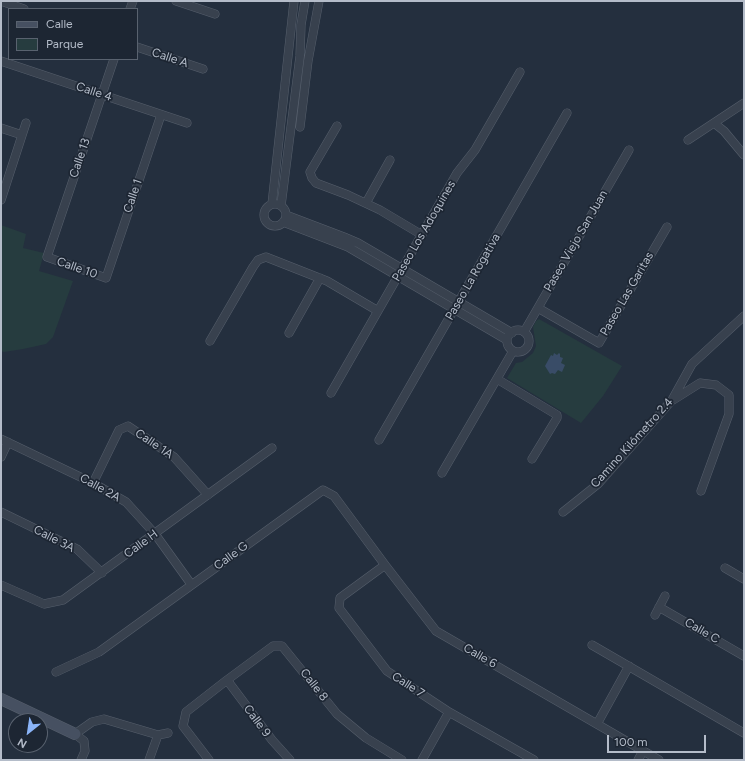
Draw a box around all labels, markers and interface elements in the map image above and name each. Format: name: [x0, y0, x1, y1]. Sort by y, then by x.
legend: [8, 8, 138, 60]
text: Calle: [46, 17, 73, 31]
text: Parque: [46, 37, 83, 51]
street label: Calle A: [150, 45, 190, 71]
street label: Calle 4: [74, 79, 114, 105]
street label: Calle 13: [67, 136, 93, 180]
street label: Calle 1: [121, 177, 145, 215]
street label: Paseo Los Adoquines: [389, 178, 459, 284]
street label: Paseo Viejo San Juan: [541, 188, 611, 294]
street label: Paseo La Rogativa: [442, 231, 504, 323]
street label: Paseo Las Garitas: [597, 250, 657, 338]
street label: Calle 10: [55, 254, 99, 282]
street label: Camino Kilómetro 2.4: [588, 395, 676, 491]
street label: Calle 1A: [132, 426, 176, 462]
street label: Calle 2A: [77, 471, 123, 505]
street label: Calle 3A: [31, 523, 77, 555]
street label: Calle H: [121, 527, 161, 561]
street label: Calle G: [211, 539, 251, 573]
street label: Calle C: [682, 615, 722, 647]
street label: Calle 6: [461, 641, 499, 671]
street label: Calle 8: [297, 666, 331, 704]
street label: Calle 7: [389, 669, 427, 701]
street label: Calle 9: [240, 702, 274, 740]
north arrow: [8, 713, 48, 753]
scale bar: [609, 727, 708, 753]
text: N: [15, 735, 29, 751]
text: 100 m: [614, 735, 648, 749]

